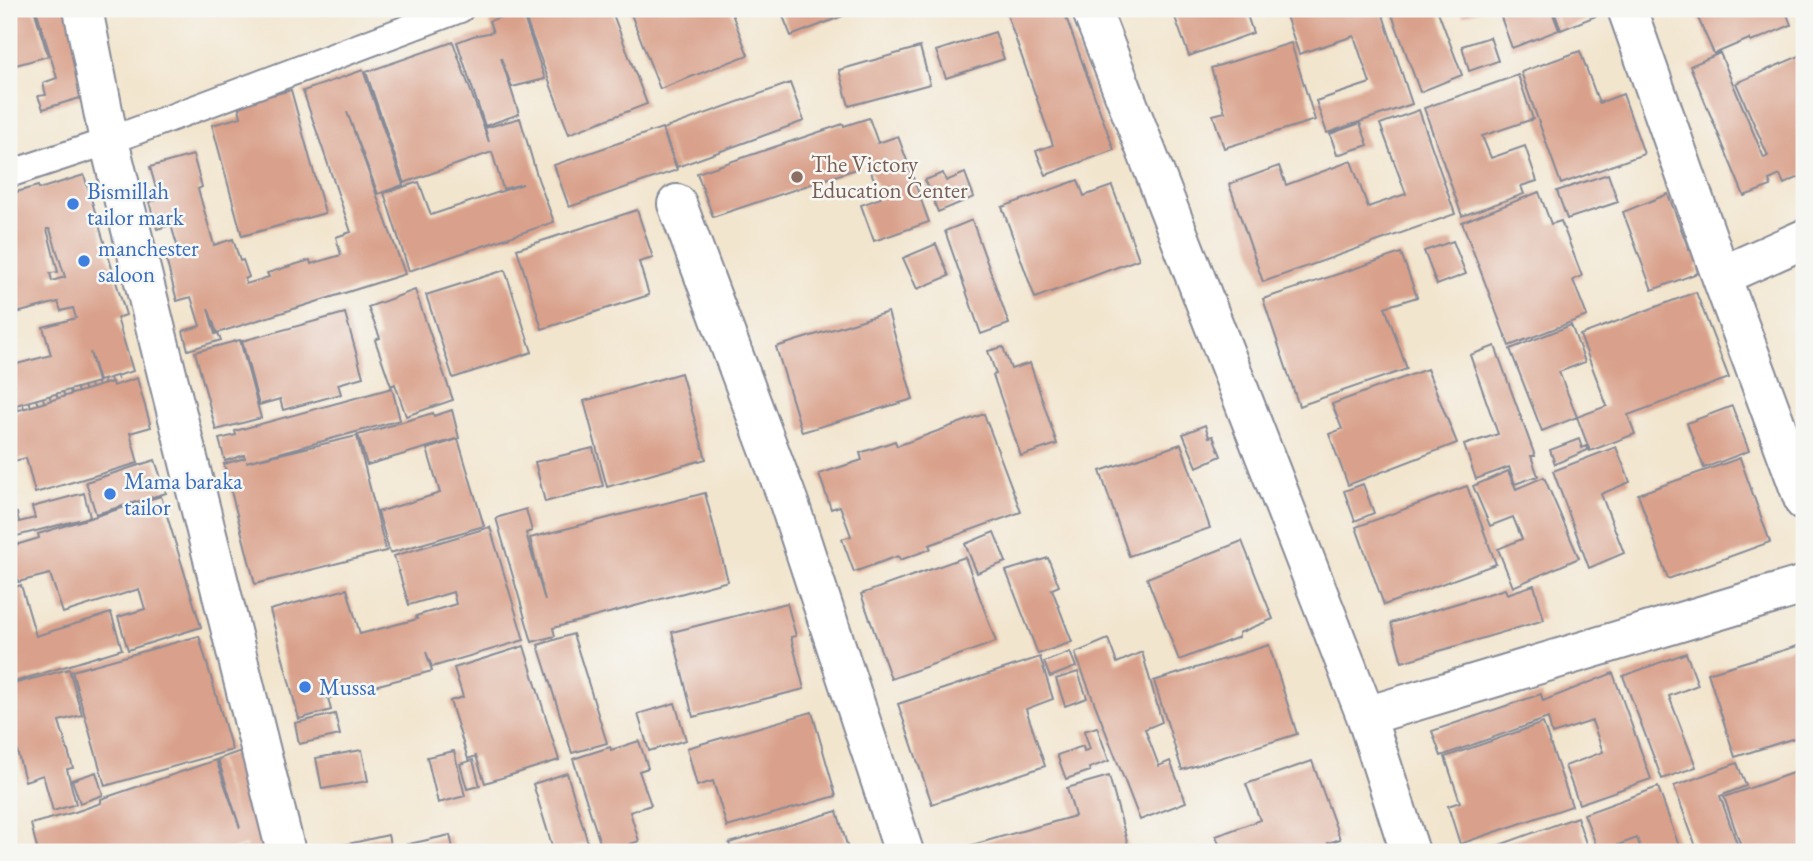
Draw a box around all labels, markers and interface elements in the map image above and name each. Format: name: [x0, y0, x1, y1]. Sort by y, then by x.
place label: The Victory Education Center: [811, 149, 968, 205]
marker: The Victory Education Center: [789, 169, 805, 185]
place label: Bismillah tailor mark: [87, 176, 185, 232]
marker: Bismillah tailor mark: [65, 196, 81, 212]
place label: manchester saloon: [98, 233, 199, 289]
marker: manchester saloon: [76, 253, 92, 269]
place label: Mama baraka tailor: [124, 466, 243, 522]
marker: Mama baraka tailor: [102, 486, 118, 502]
place label: Mussa: [319, 672, 377, 702]
marker: Mussa: [297, 679, 313, 695]

